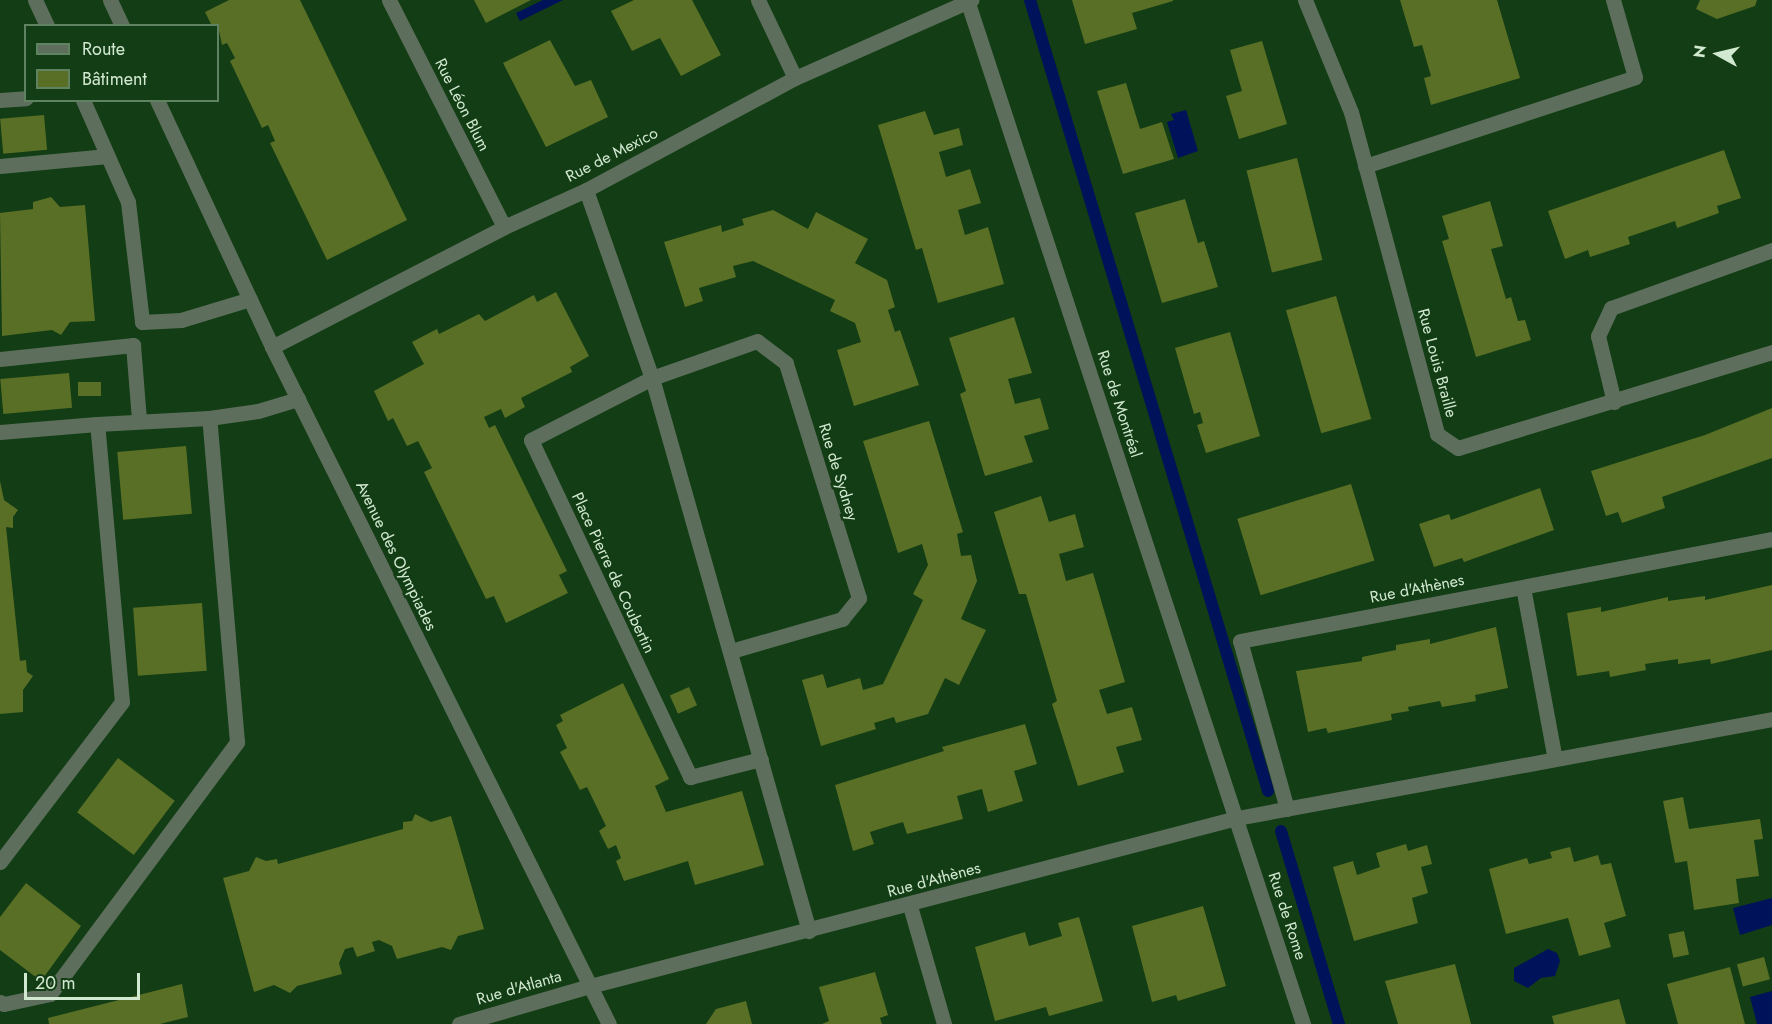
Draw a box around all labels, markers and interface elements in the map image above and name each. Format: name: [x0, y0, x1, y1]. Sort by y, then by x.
legend: [24, 24, 219, 102]
north arrow: [1688, 24, 1748, 84]
text: Route: [82, 36, 125, 62]
text: N: [1687, 44, 1712, 59]
street label: Rue Léon Blum: [430, 56, 494, 154]
text: Bâtiment: [82, 66, 147, 92]
street label: Rue de Mexico: [563, 124, 661, 186]
street label: Rue Louis Braille: [1413, 306, 1461, 420]
street label: Rue de Montréal: [1093, 348, 1145, 460]
street label: Rue de Sydney: [814, 421, 862, 523]
street label: Avenue des Olympiades: [351, 478, 441, 634]
street label: Place Pierre de Coubertin: [567, 490, 659, 656]
street label: Rue d'Athènes: [1368, 570, 1466, 608]
street label: Rue d'Athènes: [885, 858, 983, 902]
street label: Rue de Rome: [1264, 870, 1310, 962]
scale bar: [27, 961, 142, 999]
street label: Rue d'Atlanta: [474, 967, 564, 1009]
text: 20 m: [35, 970, 75, 996]

